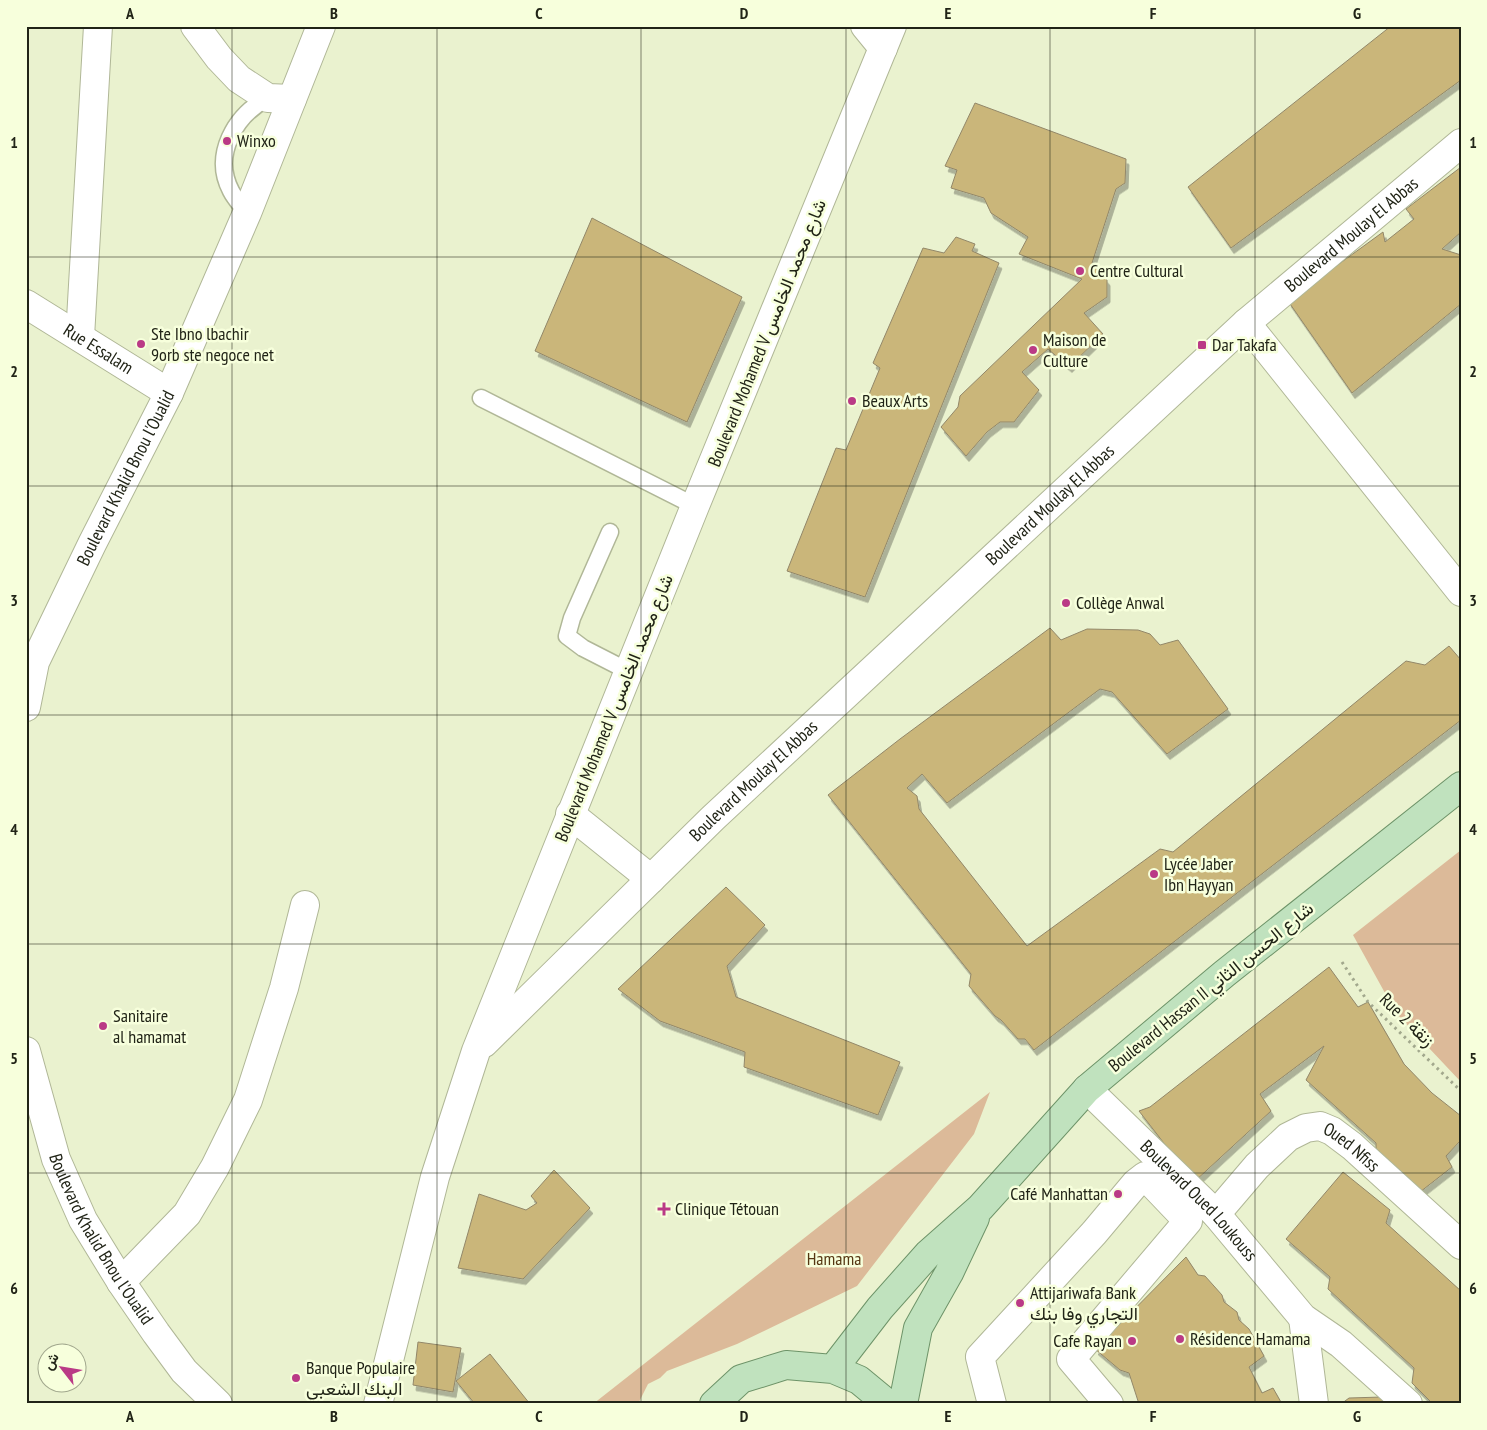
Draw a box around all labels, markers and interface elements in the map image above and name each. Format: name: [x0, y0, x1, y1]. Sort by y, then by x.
text: A: [125, 3, 135, 23]
text: B: [330, 3, 338, 23]
text: C: [535, 3, 543, 23]
text: D: [740, 3, 749, 23]
text: E: [945, 3, 952, 23]
text: F: [1150, 3, 1157, 23]
text: G: [1353, 3, 1361, 23]
place label: Winxo: [237, 129, 276, 152]
text: 1: [10, 132, 18, 152]
text: 1: [1469, 132, 1477, 152]
marker: Winxo: [221, 135, 233, 147]
street label: Boulevard Moulay El Abbas: [1280, 172, 1423, 297]
street label: Boulevard Mohamed V شارع محمد الخامس: [702, 196, 832, 470]
place label: Centre Cultural: [1090, 259, 1184, 282]
marker: Centre Cultural: [1074, 265, 1086, 277]
street label: Rue Essalam: [59, 318, 138, 379]
place label: Ste Ibno lbachir 9orb ste negoce net: [151, 322, 274, 366]
place label: Maison de Culture: [1043, 328, 1106, 372]
place label: Dar Takafa: [1212, 333, 1277, 356]
marker: Ste Ibno lbachir 9orb ste negoce net: [135, 338, 147, 350]
marker: Dar Takafa: [1196, 339, 1208, 351]
marker: Maison de Culture: [1027, 344, 1039, 356]
text: 2: [10, 361, 18, 381]
text: 2: [1469, 361, 1477, 381]
street label: Boulevard Khalid Bnou l'Oualid: [71, 386, 179, 569]
place label: Beaux Arts: [862, 389, 928, 412]
marker: Beaux Arts: [846, 395, 858, 407]
street label: Boulevard Moulay El Abbas: [981, 439, 1119, 570]
street label: Boulevard Mohamed V شارع محمد الخامس: [549, 571, 679, 845]
text: 3: [10, 590, 18, 610]
text: 3: [1469, 590, 1477, 610]
place label: Collège Anwal: [1076, 591, 1165, 614]
marker: Collège Anwal: [1060, 597, 1072, 609]
street label: Boulevard Moulay El Abbas: [684, 715, 822, 846]
text: 4: [10, 819, 18, 839]
text: 4: [1469, 819, 1477, 839]
place label: Lycée Jaber Ibn Hayyan: [1164, 852, 1233, 896]
marker: Lycée Jaber Ibn Hayyan: [1148, 868, 1160, 880]
street label: Boulevard Hassan II شارع الحسن الثاني: [1103, 897, 1321, 1080]
street label: Rue 2 زنقة: [1375, 988, 1440, 1052]
place label: Sanitaire al hamamat: [113, 1004, 186, 1048]
marker: Sanitaire al hamamat: [97, 1020, 109, 1032]
text: 5: [10, 1048, 18, 1068]
text: 5: [1469, 1048, 1477, 1068]
street label: Oued Nfiss: [1320, 1117, 1385, 1177]
street label: Boulevard Oued Loukouss: [1135, 1135, 1263, 1266]
street label: Boulevard Khalid Bnou l'Oualid: [44, 1151, 159, 1329]
place label: Café Manhattan: [1010, 1182, 1108, 1205]
marker: Café Manhattan: [1112, 1188, 1124, 1200]
place label: Clinique Tétouan: [675, 1197, 779, 1220]
marker: Clinique Tétouan: [657, 1202, 671, 1216]
park label: Hamama: [807, 1247, 861, 1270]
text: 6: [10, 1278, 18, 1298]
text: 6: [1469, 1278, 1477, 1298]
place label: Attijariwafa Bank التجاري وفا بنك: [1030, 1281, 1138, 1329]
marker: Attijariwafa Bank التجاري وفا بنك: [1014, 1297, 1026, 1309]
place label: Résidence Hamama: [1190, 1327, 1311, 1350]
place label: Cafe Rayan: [1053, 1329, 1122, 1352]
marker: Résidence Hamama: [1174, 1333, 1186, 1345]
marker: Cafe Rayan: [1126, 1335, 1138, 1347]
north arrow: [38, 1342, 88, 1392]
text: ش: [39, 1349, 63, 1373]
place label: Banque Populaire البنك الشعبي: [306, 1356, 415, 1404]
marker: Banque Populaire البنك الشعبي: [290, 1372, 302, 1384]
text: A: [125, 1406, 135, 1426]
text: B: [330, 1406, 338, 1426]
text: C: [535, 1406, 543, 1426]
text: D: [740, 1406, 749, 1426]
text: E: [945, 1406, 952, 1426]
text: F: [1150, 1406, 1157, 1426]
text: G: [1353, 1406, 1361, 1426]

